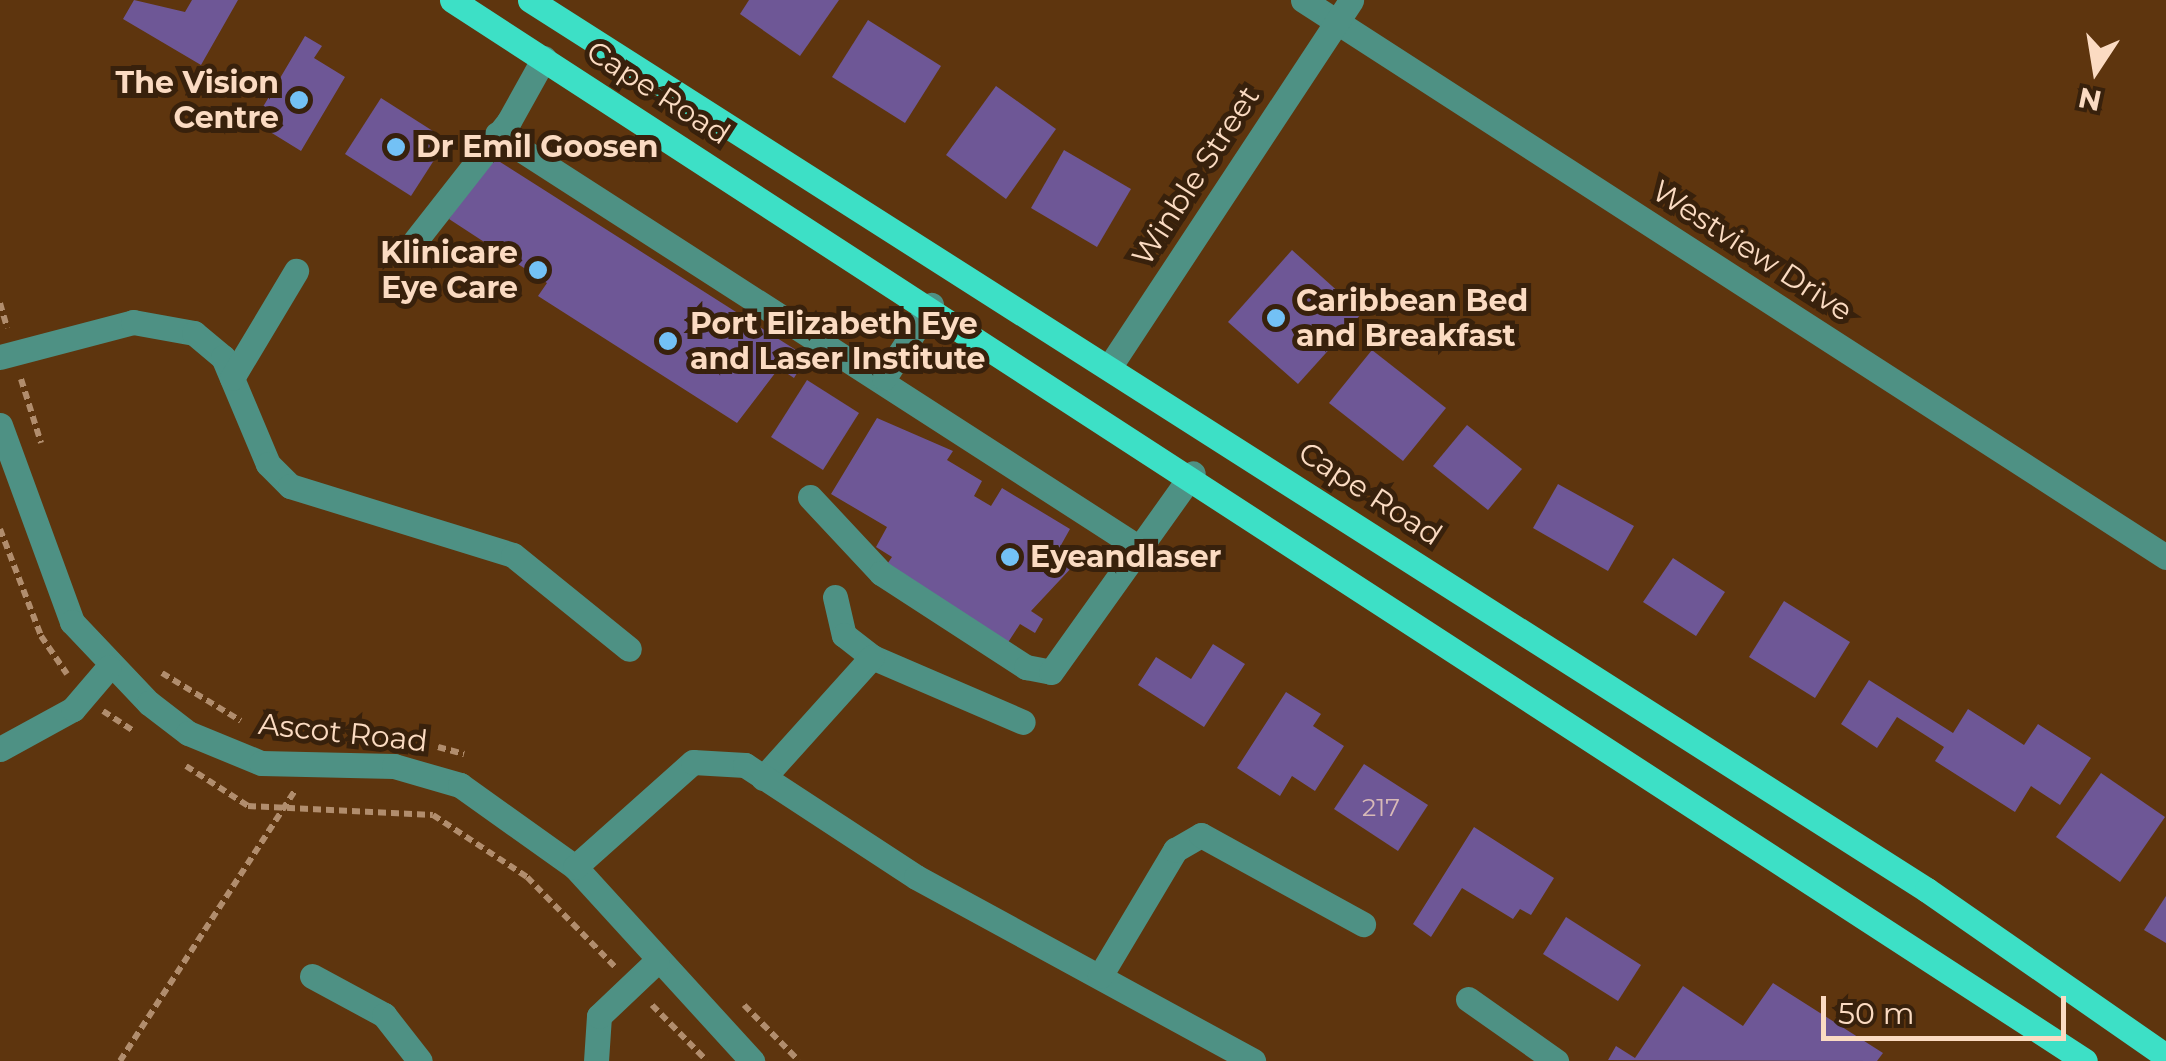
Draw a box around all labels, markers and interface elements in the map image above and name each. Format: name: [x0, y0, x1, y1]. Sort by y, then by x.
north arrow: [2046, 20, 2146, 120]
street label: Cape Road: [580, 33, 736, 153]
place label: The Vision Centre: [116, 65, 279, 136]
street label: Winble Street: [1125, 80, 1267, 272]
text: N: [2075, 80, 2104, 118]
marker: The Vision Centre: [288, 89, 310, 111]
place label: Dr Emil Goosen: [416, 129, 658, 165]
marker: Dr Emil Goosen: [385, 136, 407, 158]
street label: Westview Drive: [1645, 173, 1859, 329]
place label: Klinicare Eye Care: [380, 235, 518, 306]
marker: Klinicare Eye Care: [527, 259, 549, 281]
place label: Caribbean Bed and Breakfast: [1296, 283, 1528, 354]
place label: Port Elizabeth Eye and Laser Institute: [690, 306, 985, 376]
marker: Caribbean Bed and Breakfast: [1265, 307, 1287, 329]
marker: Port Elizabeth Eye and Laser Institute: [655, 328, 681, 354]
street label: Cape Road: [1292, 434, 1448, 554]
place label: Eyeandlaser: [1030, 539, 1222, 575]
marker: Eyeandlaser: [999, 546, 1021, 568]
street label: Ascot Road: [257, 706, 429, 760]
house number: 217: [1362, 792, 1400, 822]
scale bar: [1826, 976, 2071, 1038]
text: 50 m: [1838, 995, 1915, 1032]

